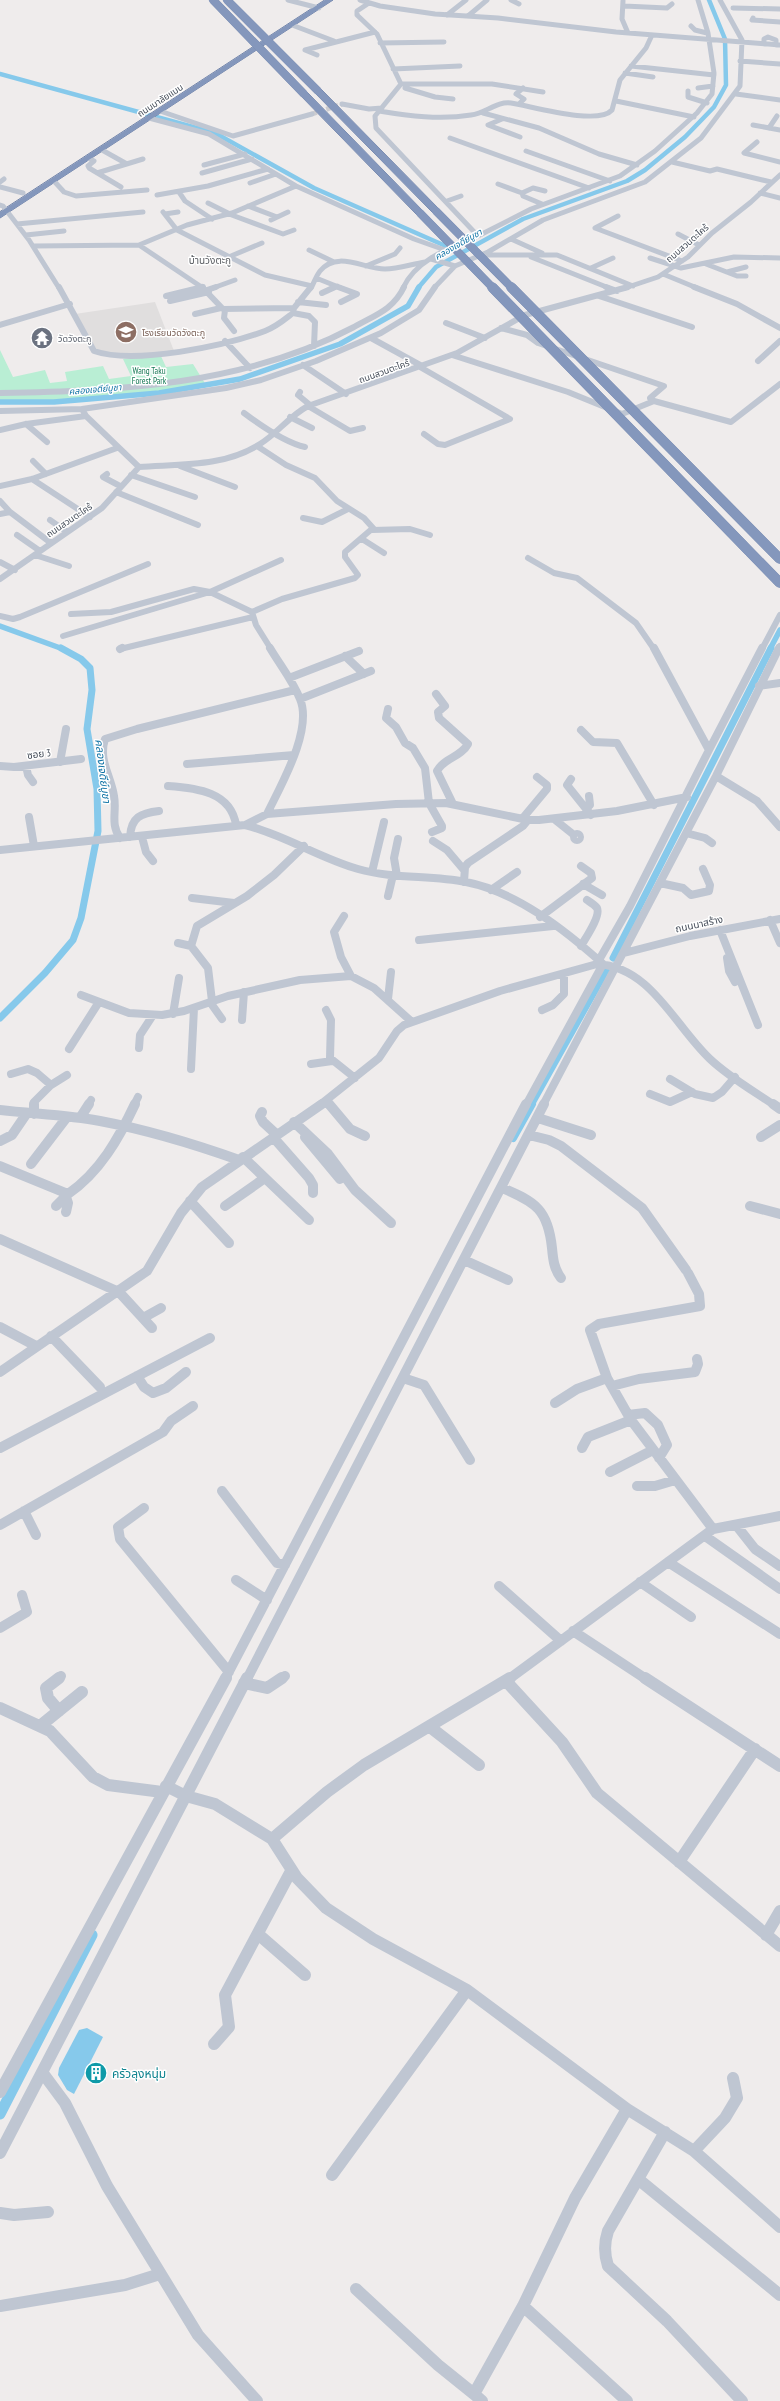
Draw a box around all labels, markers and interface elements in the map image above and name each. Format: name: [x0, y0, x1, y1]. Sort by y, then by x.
street label: ถนนมาลัยแมน: [135, 81, 185, 119]
street label: ถนนสวนตะไคร้: [663, 221, 711, 265]
water label: คลองเจดีย์บูชา: [432, 226, 484, 263]
district label: บ้านวังตะกู: [189, 254, 231, 267]
school or university icon: โรงเรียนวัดวังตะกู: [113, 319, 139, 345]
temple icon: วัดวังตะกู: [29, 325, 55, 351]
place label: โรงเรียนวัดวังตะกู: [142, 327, 205, 339]
place label: วัดวังตะกู: [58, 333, 91, 345]
street label: ถนนสวนตะไคร้: [357, 357, 411, 385]
park label: Wang Taku Forest Park: [132, 365, 167, 386]
water label: คลองเจดีย์บูชา: [68, 381, 122, 398]
street label: ถนนสวนตะไคร้: [44, 500, 94, 539]
water label: คลองเจดีย์บูชา: [92, 738, 114, 804]
street label: ซอย 3: [26, 746, 52, 762]
street label: ถนนนาสร้าง: [674, 913, 724, 935]
building icon: ครัวลุงหนุ่ม: [83, 2060, 109, 2086]
place label: ครัวลุงหนุ่ม: [112, 2066, 166, 2081]

